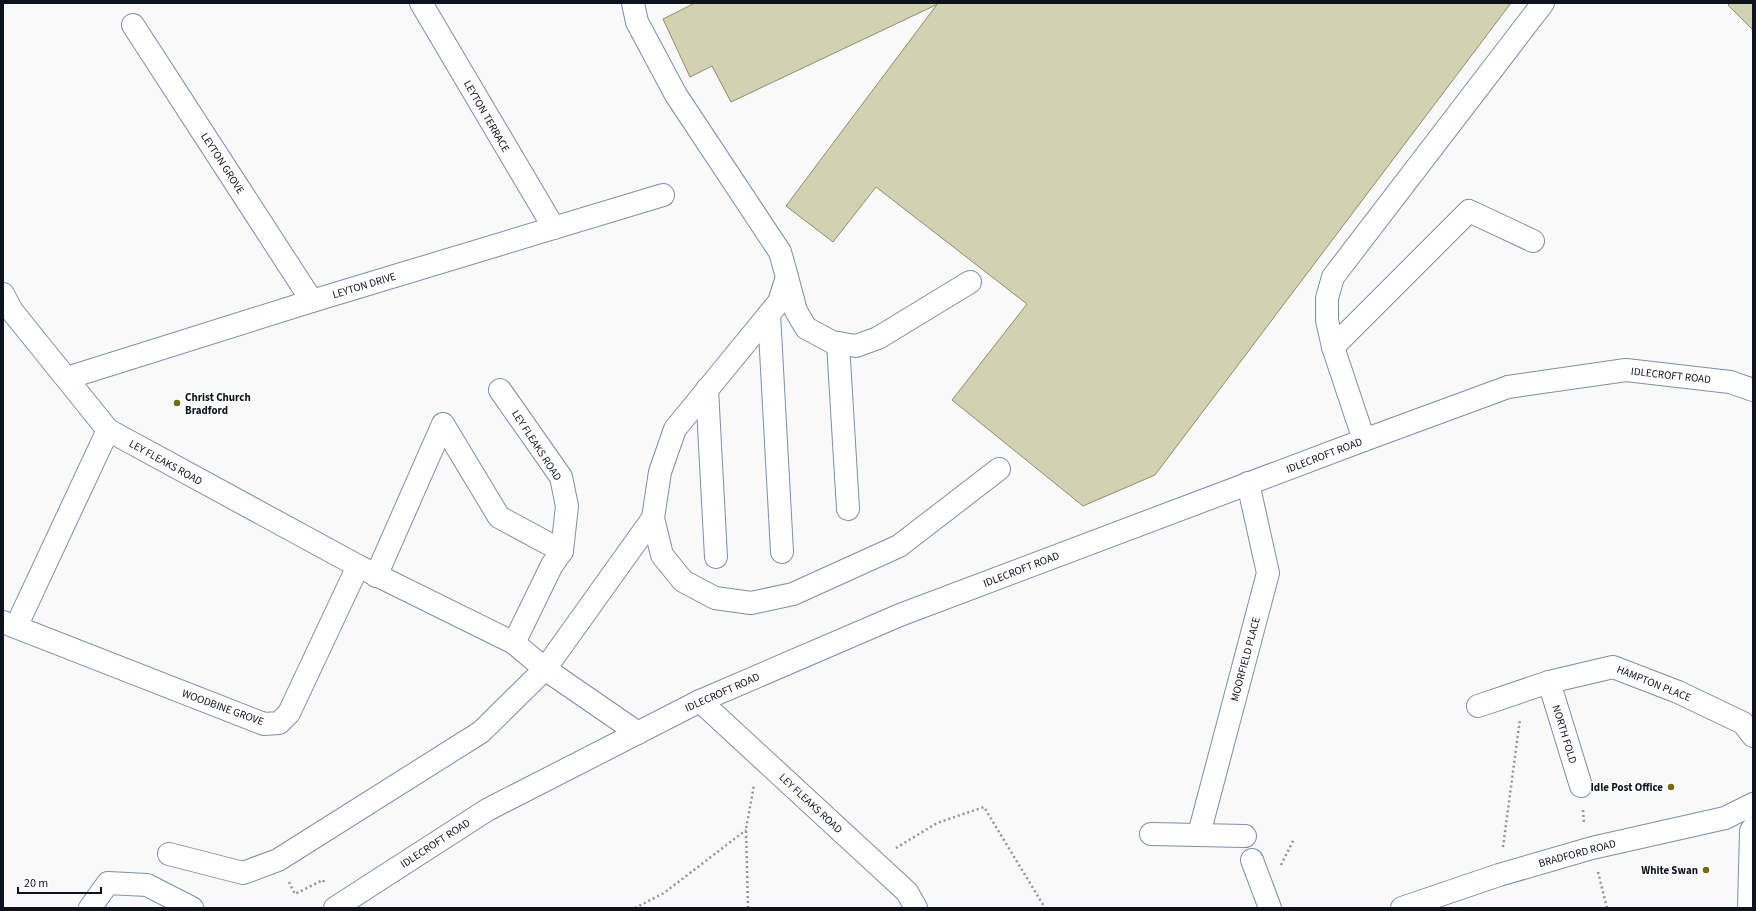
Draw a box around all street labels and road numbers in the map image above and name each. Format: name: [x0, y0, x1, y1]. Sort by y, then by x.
street label: LEYTON TERRACE: [460, 78, 513, 155]
street label: LEYTON GROVE: [197, 130, 248, 197]
street label: LEYTON DRIVE: [330, 269, 398, 302]
street label: IDLECROFT ROAD: [1630, 364, 1712, 387]
street label: LEY FLEAKS ROAD: [508, 407, 565, 484]
street label: IDLECROFT ROAD: [1284, 434, 1365, 477]
street label: LEY FLEAKS ROAD: [126, 436, 205, 489]
street label: IDLECROFT ROAD: [981, 548, 1062, 591]
street label: MOORFIELD PLACE: [1227, 615, 1264, 703]
street label: HAMPTON PLACE: [1614, 662, 1693, 705]
street label: IDLECROFT ROAD: [682, 669, 762, 716]
street label: WOODBINE GROVE: [180, 686, 266, 729]
street label: NORTH FOLD: [1548, 703, 1581, 766]
street label: LEY FLEAKS ROAD: [776, 770, 846, 837]
street label: IDLECROFT ROAD: [397, 815, 473, 872]
street label: BRADFORD ROAD: [1537, 836, 1618, 871]

